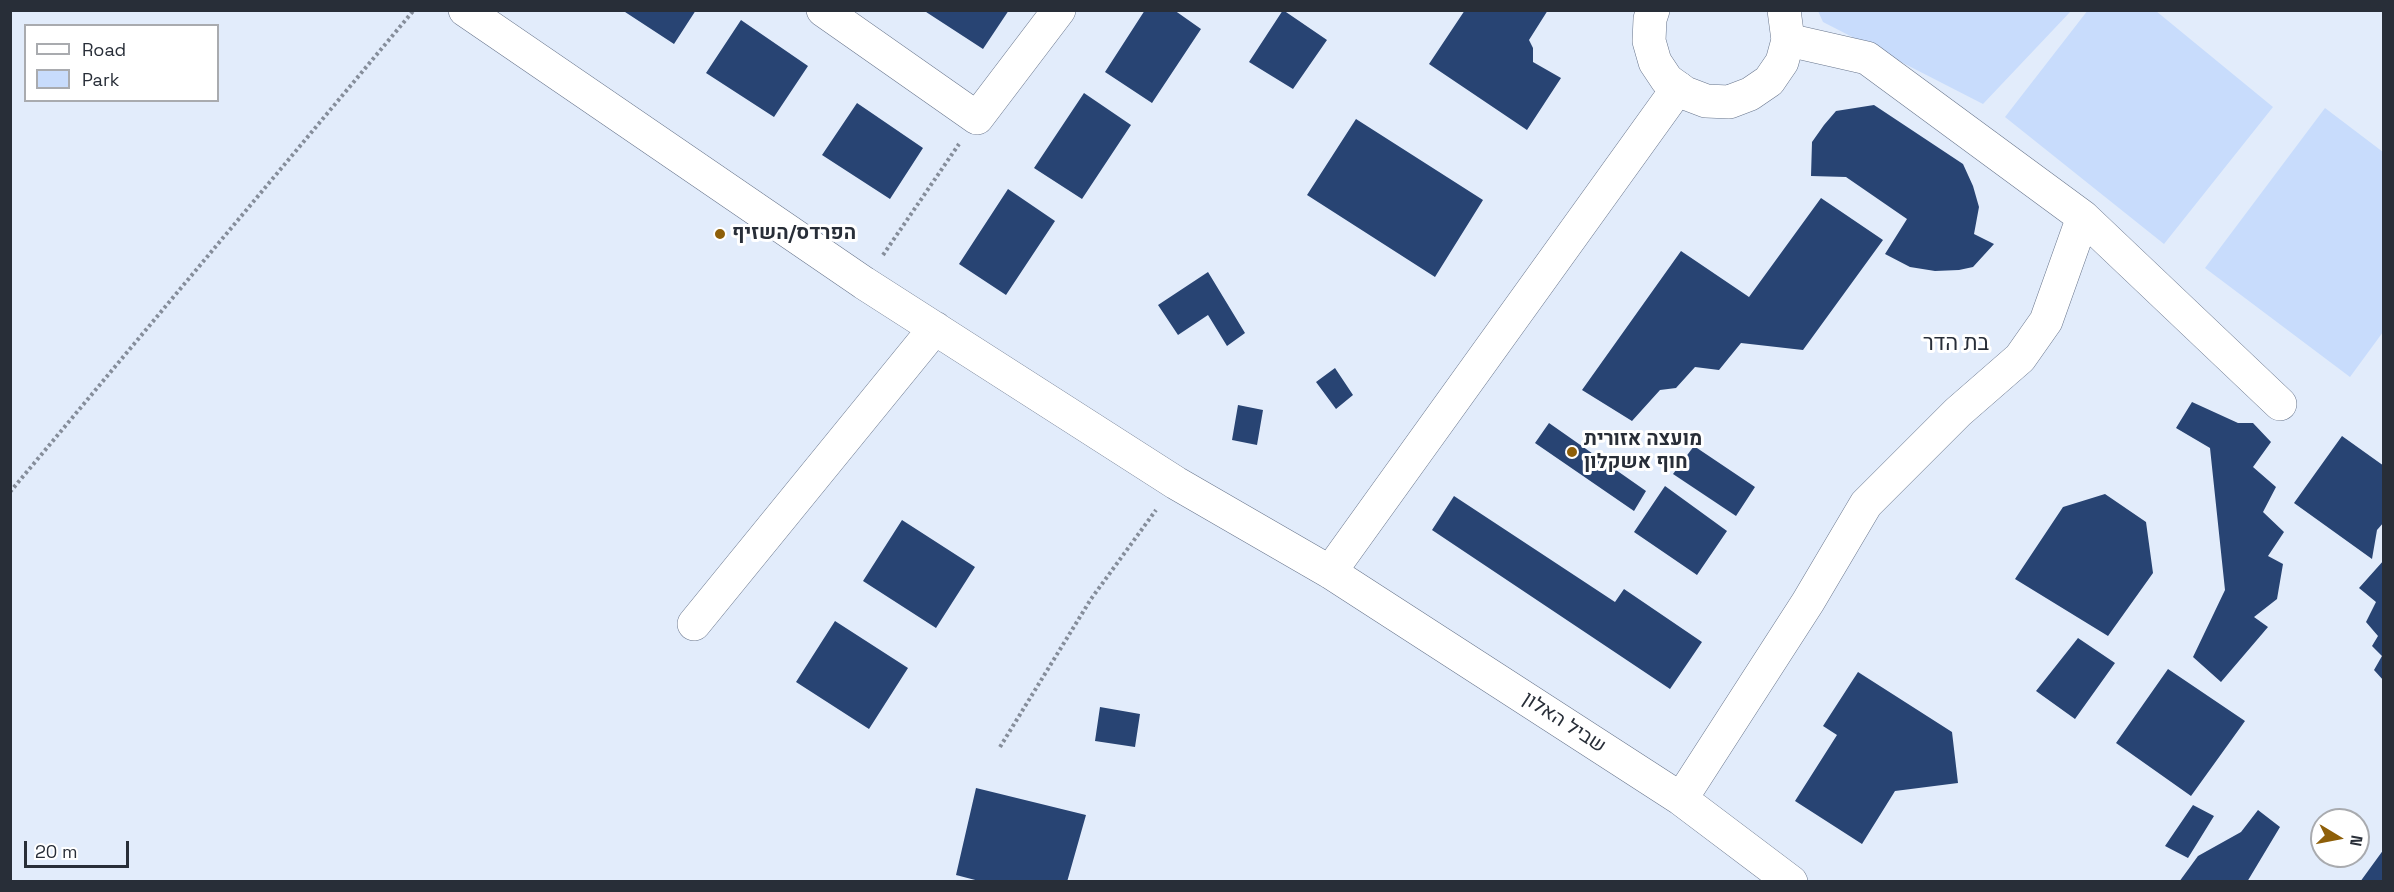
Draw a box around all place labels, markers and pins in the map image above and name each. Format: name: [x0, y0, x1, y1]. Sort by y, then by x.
place label: הפרדס/השזיף: [732, 222, 856, 246]
marker: הפרדס/השזיף: [713, 227, 727, 241]
place label: מועצה אזורית חוף אשקלון: [1584, 428, 1702, 475]
marker: מועצה אזורית חוף אשקלון: [1565, 445, 1579, 459]

